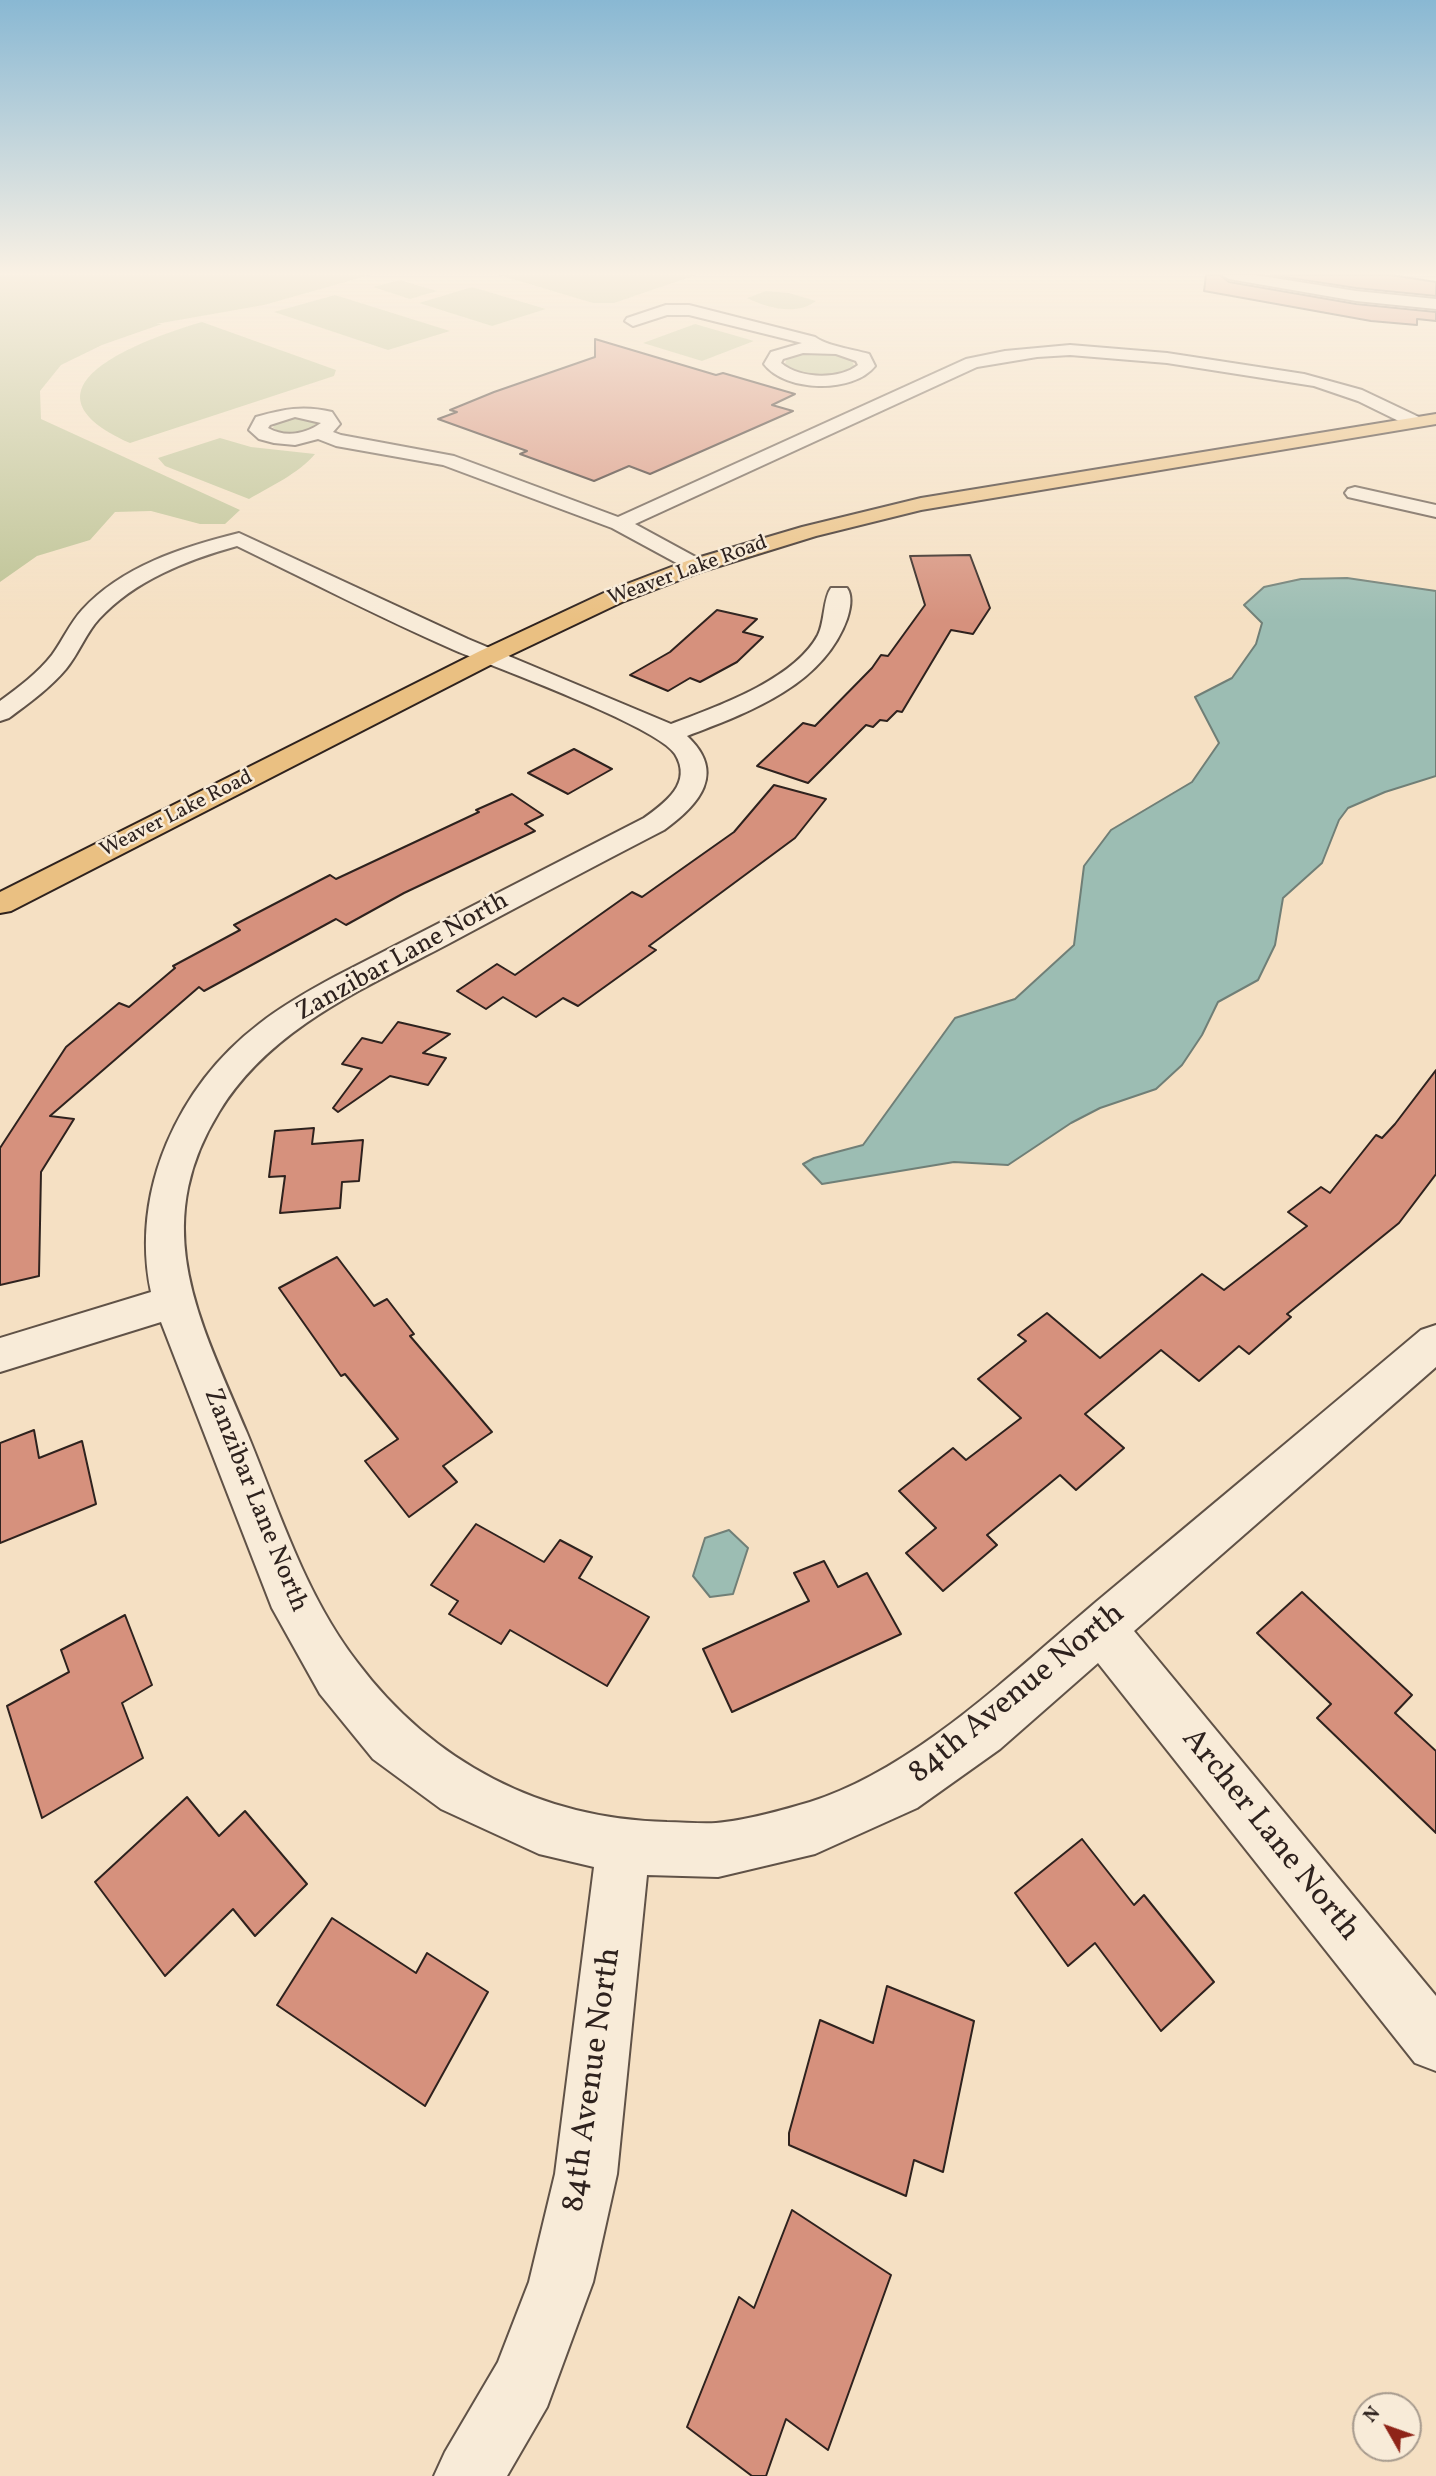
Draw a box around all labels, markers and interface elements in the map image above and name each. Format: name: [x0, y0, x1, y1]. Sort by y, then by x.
street label: Weaver Lake Road: [605, 531, 771, 613]
street label: Weaver Lake Road: [96, 766, 258, 864]
street label: Zanzibar Lane North: [291, 887, 515, 1029]
street label: Zanzibar Lane North: [195, 1385, 313, 1617]
street label: 84th Avenue North: [902, 1596, 1134, 1794]
street label: Archer Lane North: [1171, 1722, 1367, 1950]
street label: 84th Avenue North: [556, 1945, 632, 2215]
north arrow: [1352, 2392, 1422, 2462]
text: N: [1358, 2401, 1387, 2428]

